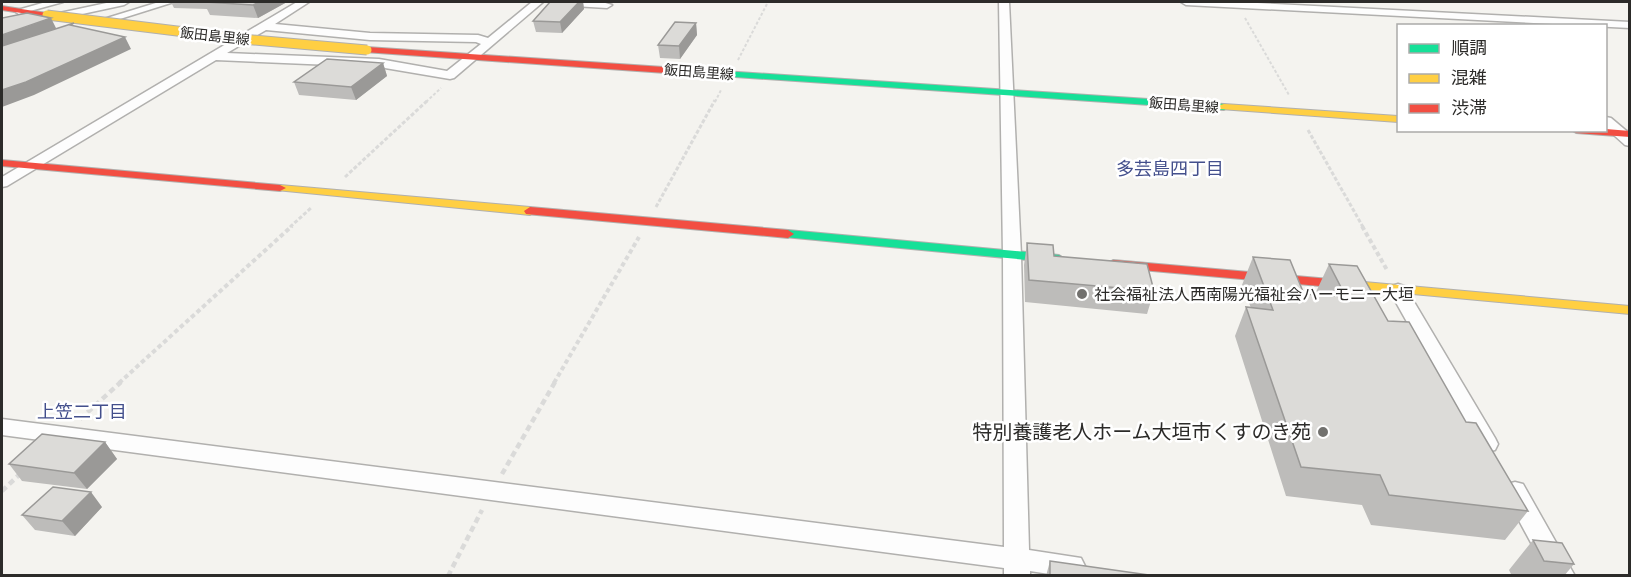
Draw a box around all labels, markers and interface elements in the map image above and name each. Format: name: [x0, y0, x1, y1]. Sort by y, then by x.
street label: 飯田島里線: [179, 24, 251, 49]
legend: [1397, 24, 1607, 132]
text: 順調: [1451, 37, 1487, 59]
street label: 飯田島里線: [663, 62, 734, 83]
text: 混雑: [1451, 67, 1487, 89]
street label: 飯田島里線: [1148, 95, 1219, 116]
text: 渋滞: [1451, 97, 1487, 119]
district label: 多芸島四丁目: [1116, 158, 1224, 180]
place label: 社会福祉法人西南陽光福祉会ハーモニー大垣: [1094, 285, 1414, 304]
marker: 社会福祉法人西南陽光福祉会ハーモニー大垣: [1075, 287, 1089, 301]
district label: 上笠二丁目: [37, 401, 127, 423]
place label: 特別養護老人ホーム大垣市くすのき苑: [972, 420, 1311, 444]
marker: 特別養護老人ホーム大垣市くすのき苑: [1316, 425, 1330, 439]

